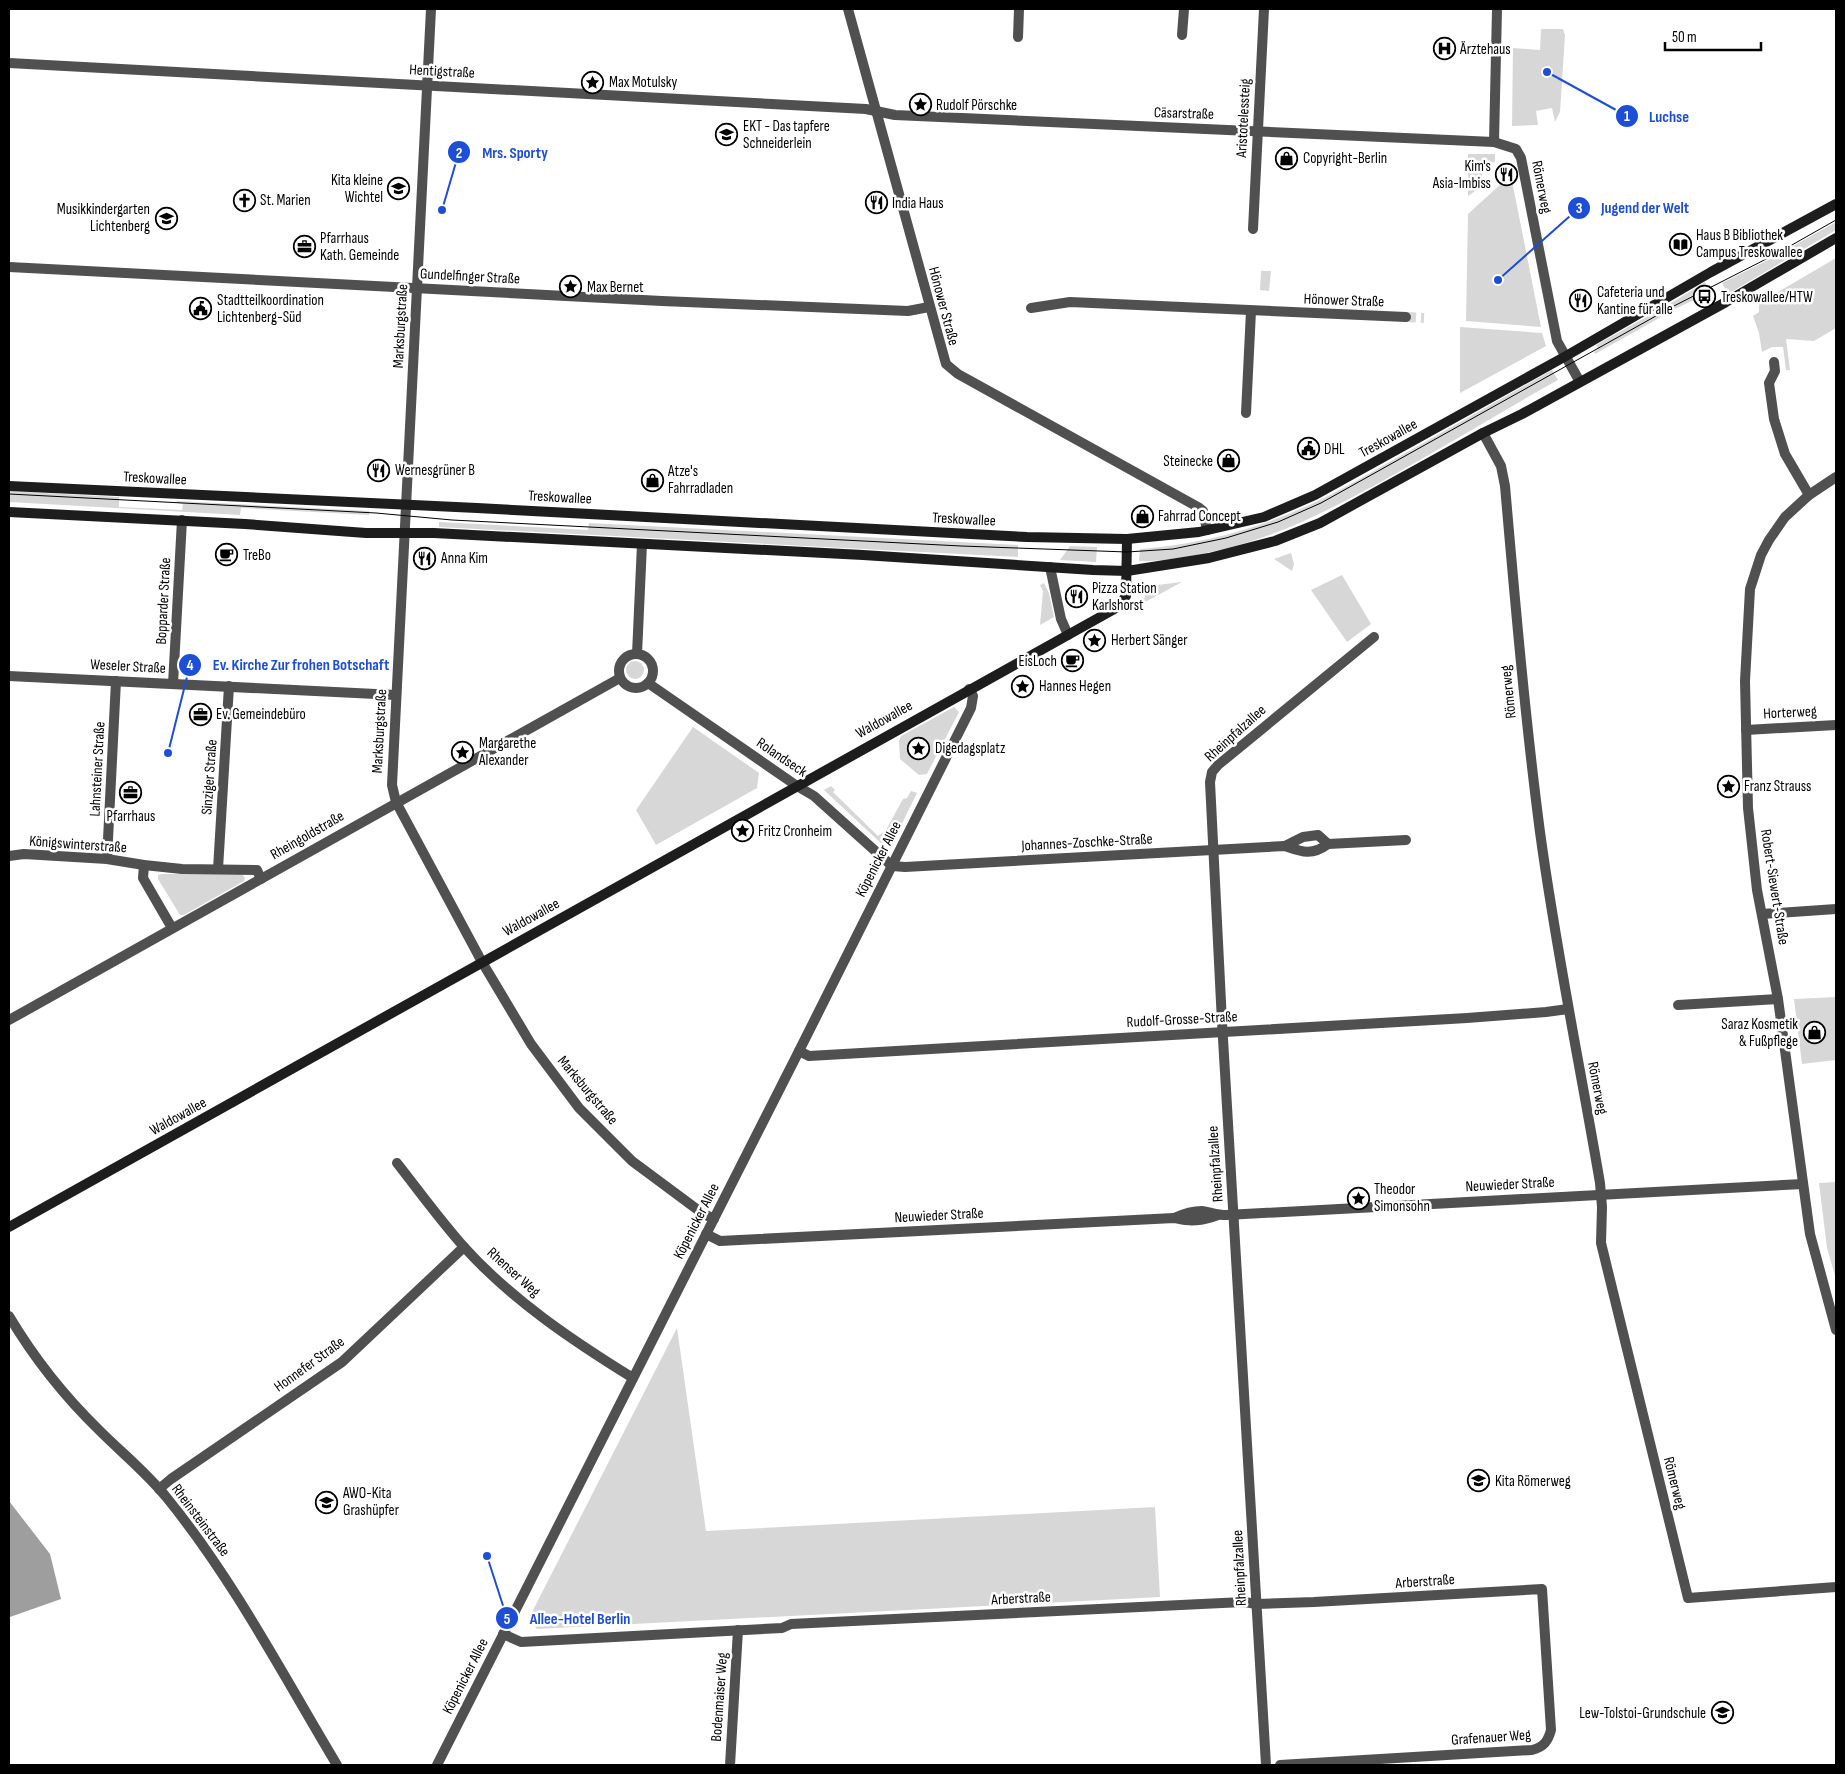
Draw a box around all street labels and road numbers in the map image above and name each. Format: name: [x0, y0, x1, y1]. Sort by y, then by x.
street label: Hentigstraße: [409, 60, 475, 83]
street label: Aristotelessteig: [1232, 78, 1255, 159]
street label: Cäsarstraße: [1154, 103, 1214, 124]
street label: Römerweg: [1527, 159, 1556, 215]
street label: Gundelfinger Straße: [420, 264, 520, 289]
street label: Hönower Straße: [924, 265, 963, 348]
street label: Marksburgstraße: [389, 283, 412, 369]
street label: Hönower Straße: [1303, 290, 1385, 311]
street label: Treskowallee: [1356, 415, 1421, 462]
street label: Treskowallee: [123, 467, 187, 490]
street label: Treskowallee: [528, 486, 592, 509]
street label: Treskowallee: [932, 508, 996, 531]
street label: Bopparder Straße: [152, 557, 175, 645]
street label: Weseler Straße: [90, 655, 166, 678]
street label: Römerweg: [1496, 664, 1521, 720]
street label: Marksburgstraße: [368, 688, 391, 774]
street label: Waldowallee: [853, 696, 916, 743]
street label: Rheinpfalzallee: [1201, 701, 1270, 766]
street label: Horterweg: [1763, 702, 1817, 723]
street label: Lahnsteiner Straße: [86, 721, 109, 817]
street label: Rolandseck: [753, 733, 811, 781]
street label: Sinziger Straße: [197, 739, 222, 815]
street label: Rheingoldstraße: [267, 807, 347, 864]
street label: Köpenicker Allee: [851, 818, 906, 900]
street label: Robert-Siewert-Straße: [1756, 828, 1793, 946]
street label: Johannes-Zoschke-Straße: [1020, 830, 1153, 855]
street label: Königswinterstraße: [29, 832, 127, 857]
street label: Waldowallee: [500, 894, 563, 941]
street label: Rudolf-Grosse-Straße: [1126, 1007, 1238, 1032]
street label: Marksburgstraße: [553, 1052, 622, 1129]
street label: Römerweg: [1583, 1060, 1612, 1116]
street label: Waldowallee: [147, 1093, 210, 1140]
street label: Rheinpfalzallee: [1203, 1125, 1228, 1203]
street label: Neuwieder Straße: [1465, 1173, 1555, 1196]
street label: Köpenicker Allee: [669, 1180, 724, 1262]
street label: Neuwieder Straße: [894, 1204, 984, 1227]
street label: Rhenser Weg: [483, 1243, 544, 1301]
street label: Honnefer Straße: [270, 1332, 348, 1396]
street label: Römerweg: [1659, 1455, 1690, 1511]
street label: Rheinsteinstraße: [167, 1480, 234, 1560]
street label: Rheinpfalzallee: [1228, 1529, 1251, 1607]
street label: Arberstraße: [1394, 1570, 1455, 1593]
street label: Arberstraße: [990, 1587, 1051, 1610]
street label: Köpenicker Allee: [438, 1635, 493, 1717]
street label: Bodenmaiser Weg: [707, 1652, 732, 1742]
street label: Grafenauer Weg: [1450, 1725, 1532, 1750]

